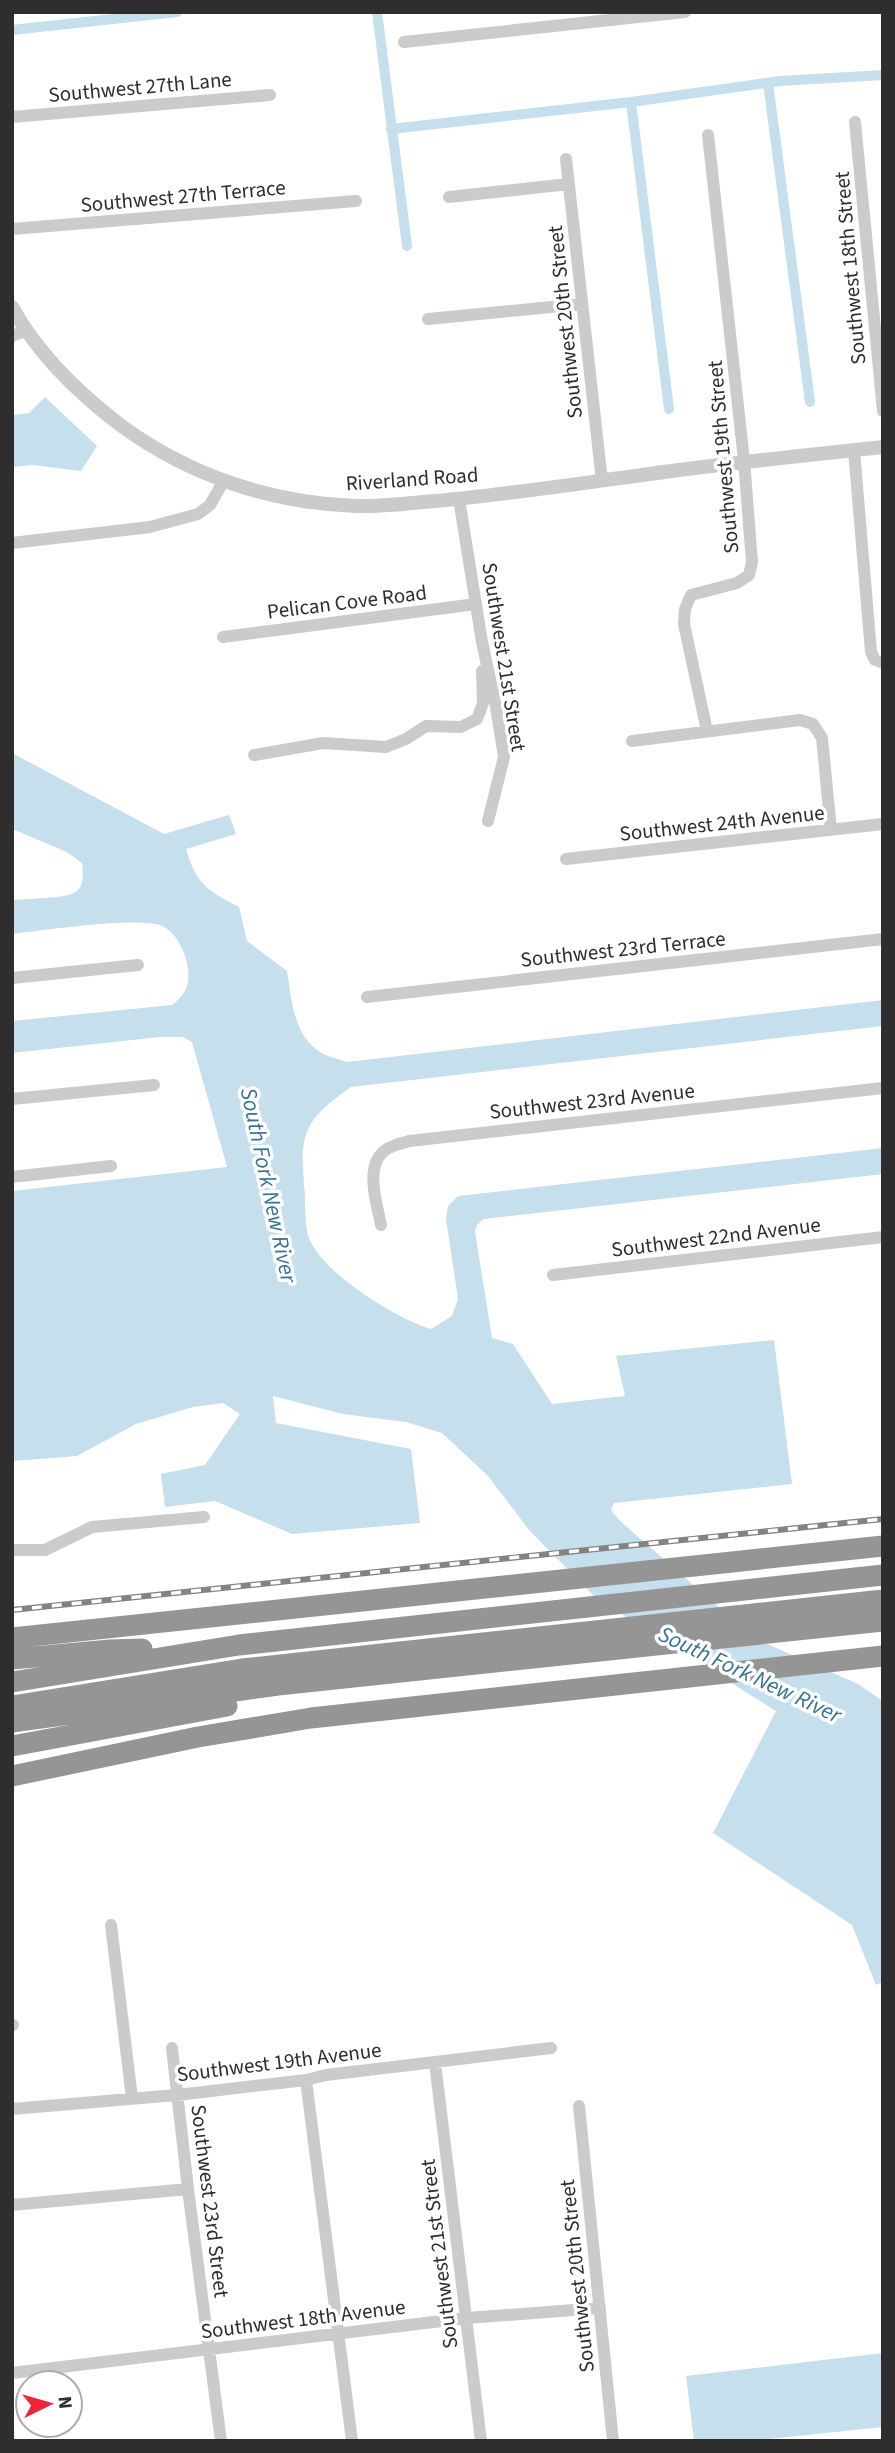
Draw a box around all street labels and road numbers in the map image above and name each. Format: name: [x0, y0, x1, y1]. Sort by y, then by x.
street label: Southwest 27th Lane: [47, 64, 233, 110]
street label: Southwest 18th Street: [827, 170, 873, 366]
street label: Southwest 27th Terrace: [79, 172, 287, 220]
street label: Southwest 20th Street: [540, 224, 590, 420]
street label: Southwest 19th Street: [700, 359, 746, 555]
street label: Riverland Road: [345, 459, 479, 499]
street label: Southwest 21st Street: [474, 560, 534, 754]
street label: Pelican Cove Road: [265, 577, 429, 627]
street label: Southwest 24th Avenue: [618, 797, 826, 849]
street label: Southwest 23rd Terrace: [519, 923, 727, 975]
street label: Southwest 23rd Avenue: [488, 1075, 696, 1127]
street label: Southwest 22nd Avenue: [610, 1209, 822, 1265]
street label: Southwest 19th Avenue: [175, 2035, 383, 2089]
street label: Southwest 23rd Street: [183, 2103, 237, 2299]
street label: Southwest 21st Street: [412, 2157, 466, 2351]
street label: Southwest 20th Street: [552, 2178, 602, 2374]
street label: Southwest 18th Avenue: [199, 2292, 407, 2346]

